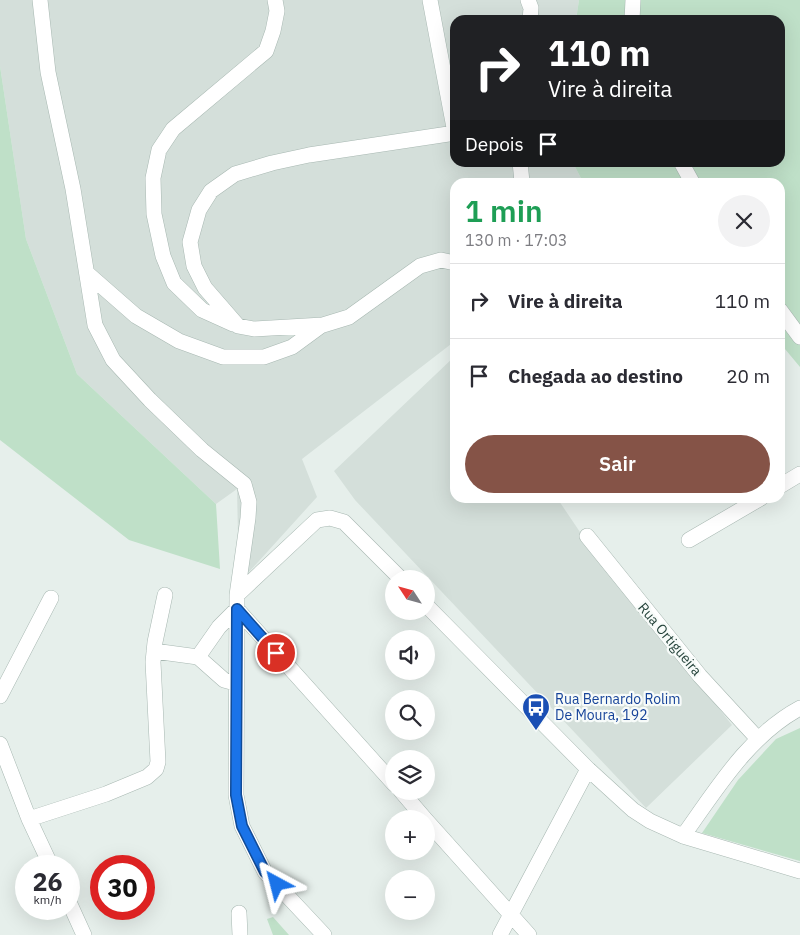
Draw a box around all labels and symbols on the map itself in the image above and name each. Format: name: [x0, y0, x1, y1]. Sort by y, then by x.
north arrow: [385, 570, 435, 620]
street label: Rua Ortigueira: [634, 599, 706, 680]
pin: [255, 632, 297, 674]
place label: Rua Bernardo Rolim De Moura, 192: [555, 690, 681, 724]
bus stop icon: Rua Bernardo Rolim De Moura, 192: [521, 692, 551, 731]
speed limit sign: 30: [90, 855, 155, 920]
position arrow: [250, 857, 302, 909]

